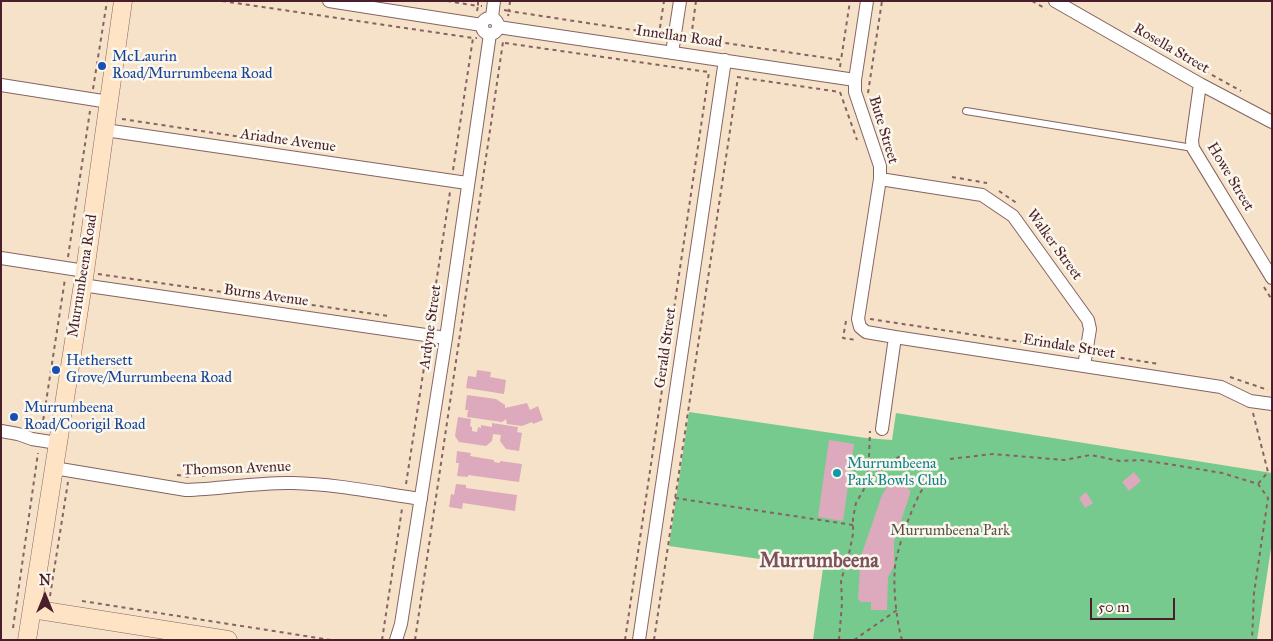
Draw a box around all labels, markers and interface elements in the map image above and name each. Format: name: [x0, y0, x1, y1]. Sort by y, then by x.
street label: Rosella Street: [1130, 20, 1212, 78]
street label: Innellan Road: [635, 22, 723, 52]
place label: McLaurin Road/Murrumbeena Road: [112, 48, 273, 83]
marker: McLaurin Road/Murrumbeena Road: [96, 60, 108, 72]
street label: Bute Street: [864, 94, 902, 166]
street label: Ariadne Avenue: [239, 125, 337, 157]
street label: Howe Street: [1202, 139, 1258, 215]
street label: Walker Street: [1022, 206, 1086, 284]
street label: Murrumbeena Road: [64, 213, 102, 339]
street label: Burns Avenue: [222, 281, 310, 311]
street label: Ardyne Street: [416, 284, 446, 370]
street label: Gerald Street: [651, 307, 681, 389]
street label: Erindale Street: [1022, 331, 1116, 363]
place label: Hethersett Grove/Murrumbeena Road: [66, 352, 232, 387]
marker: Hethersett Grove/Murrumbeena Road: [50, 364, 62, 376]
place label: Murrumbeena Road/Coorigil Road: [24, 399, 146, 434]
marker: Murrumbeena Road/Coorigil Road: [8, 411, 20, 423]
place label: Murrumbeena Park Bowls Club: [847, 455, 947, 490]
street label: Thomson Avenue: [183, 458, 291, 480]
marker: Murrumbeena Park Bowls Club: [831, 467, 843, 479]
park label: Murrumbeena Park: [890, 522, 1010, 540]
district label: Murrumbeena: [759, 550, 879, 574]
north arrow: [20, 571, 70, 621]
text: N: [39, 572, 51, 589]
scale bar: [1093, 588, 1178, 620]
text: 50 m: [1098, 598, 1130, 616]

